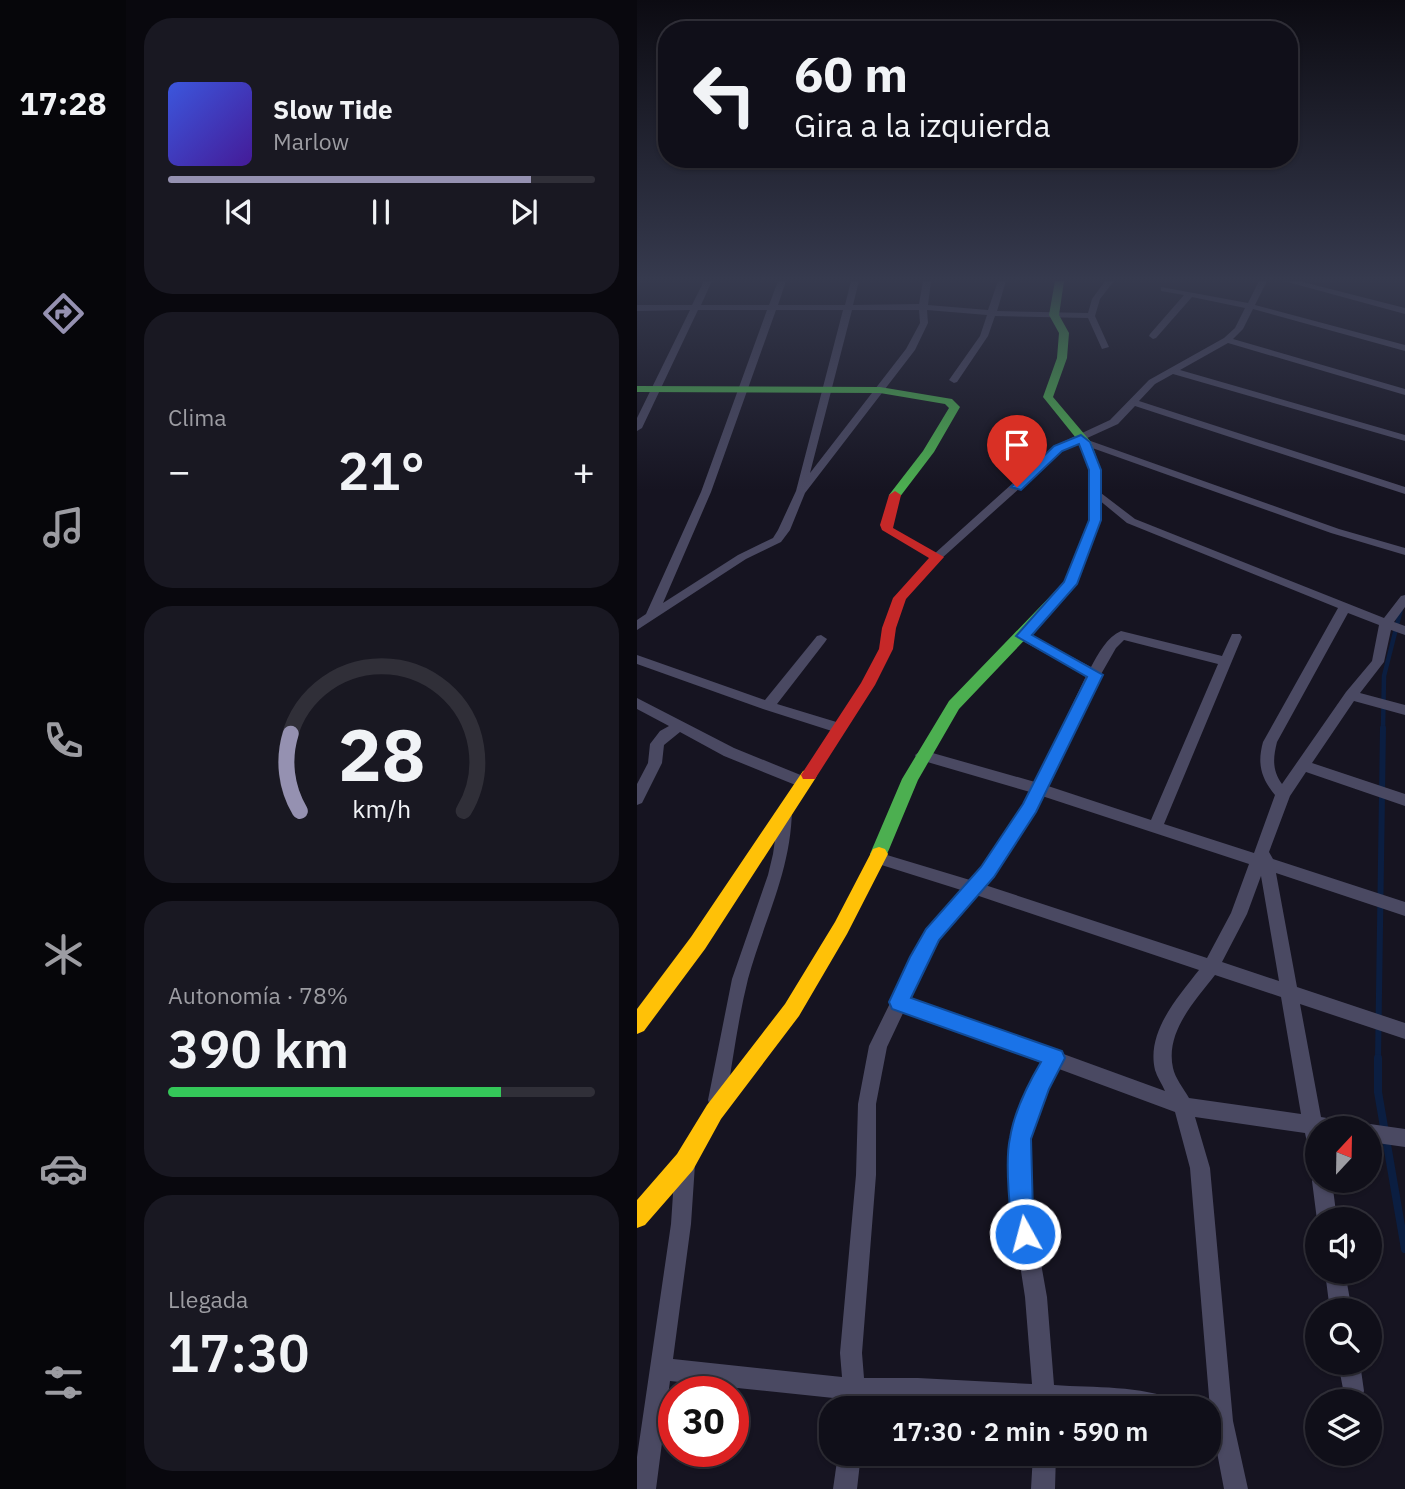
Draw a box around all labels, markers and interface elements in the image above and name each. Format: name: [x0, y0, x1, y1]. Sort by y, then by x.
text: 60 m: [794, 42, 908, 105]
icon: left: [679, 49, 770, 140]
text: 17:28: [19, 82, 107, 124]
text: Slow Tide: [273, 92, 393, 126]
text: Gira a la izquierda: [794, 104, 1051, 146]
text: Marlow: [273, 126, 349, 156]
icon: previous: [220, 193, 258, 231]
icon: pause: [362, 193, 400, 231]
icon: next: [505, 193, 543, 231]
icon: directions: [39, 289, 88, 338]
text: Clima: [168, 402, 227, 432]
pin: [987, 415, 1047, 487]
icon: arrive: [998, 426, 1036, 464]
text: 21°: [338, 437, 425, 504]
text: −: [168, 446, 191, 495]
text: +: [572, 446, 595, 495]
icon: music: [39, 503, 88, 552]
text: 28: [338, 706, 425, 801]
icon: phone: [39, 716, 88, 765]
text: km/h: [352, 791, 411, 824]
icon: climate: [39, 930, 88, 979]
text: Autonomía · 78%: [168, 980, 348, 1010]
text: 390 km: [168, 1015, 349, 1082]
north arrow: [1305, 1116, 1383, 1194]
map controls: [1305, 1116, 1382, 1466]
icon: car: [39, 1144, 88, 1193]
position arrow: [988, 1197, 1062, 1271]
button: sound: [1305, 1207, 1382, 1284]
text: Llegada: [168, 1284, 248, 1314]
button: search: [1305, 1298, 1382, 1375]
text: 17:30: [168, 1319, 309, 1386]
icon: filters: [39, 1358, 88, 1407]
speed limit sign: 30: [658, 1376, 749, 1467]
button: layers: [1305, 1389, 1382, 1466]
text: 17:30 · 2 min · 590 m: [892, 1414, 1148, 1448]

